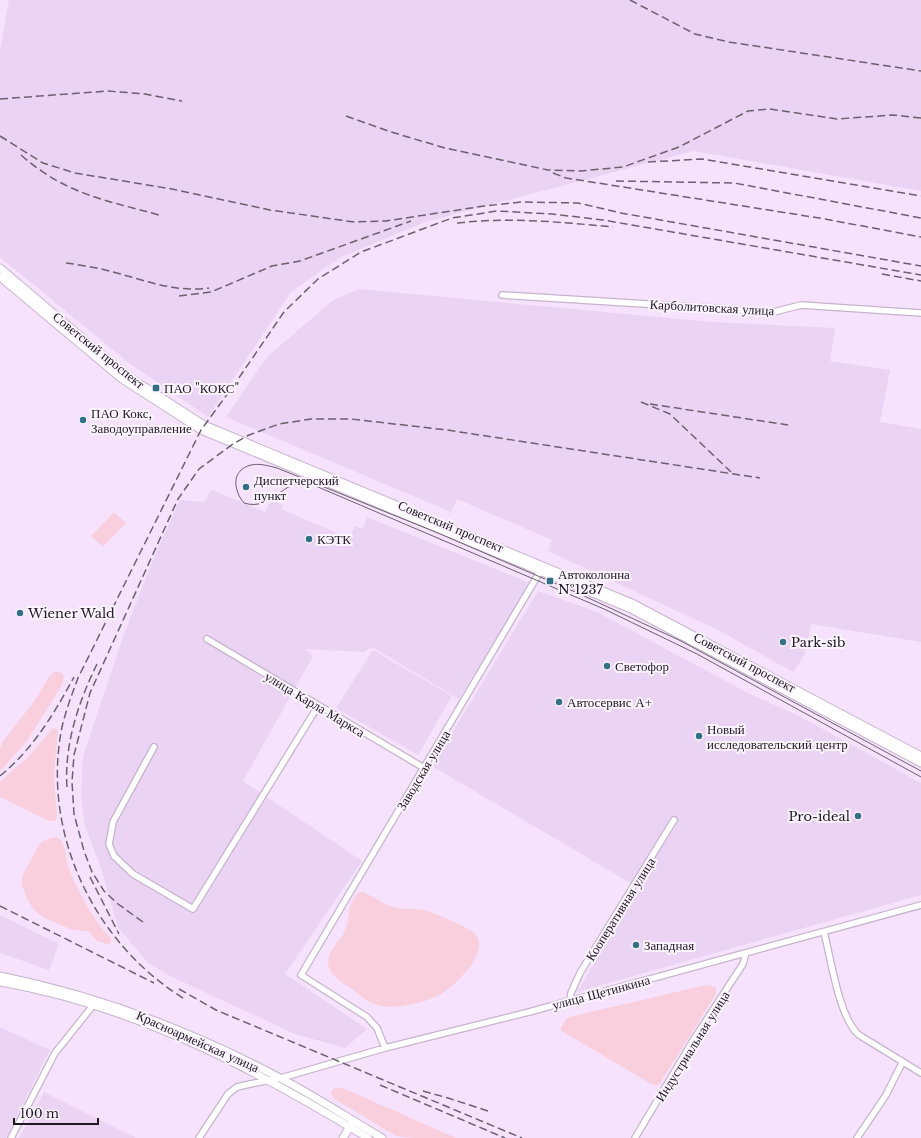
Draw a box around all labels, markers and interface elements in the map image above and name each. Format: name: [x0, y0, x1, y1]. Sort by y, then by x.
street label: Карболитовская улица: [649, 296, 775, 319]
street label: Советский проспект: [49, 308, 148, 393]
place label: ПАО "КОКС": [164, 380, 239, 397]
marker: ПАО "КОКС": [151, 383, 161, 393]
place label: ПАО Кокс, Заводоуправление: [91, 405, 192, 437]
marker: ПАО Кокс, Заводоуправление: [78, 415, 88, 425]
place label: Диспетчерский пункт: [254, 472, 339, 504]
marker: Диспетчерский пункт: [241, 482, 251, 492]
street label: Советский проспект: [395, 497, 507, 557]
place label: КЭТК: [317, 531, 351, 548]
marker: КЭТК: [304, 534, 314, 544]
place label: Автоколонна №1237: [558, 566, 630, 598]
marker: Автоколонна №1237: [545, 576, 555, 586]
place label: Wiener Wald: [27, 605, 115, 622]
marker: Wiener Wald: [15, 608, 25, 618]
street label: Советский проспект: [691, 628, 799, 697]
place label: Park-sib: [791, 634, 846, 651]
marker: Park-sib: [778, 637, 788, 647]
place label: Светофор: [615, 658, 669, 675]
marker: Светофор: [602, 661, 612, 671]
street label: улица Карла Маркса: [262, 668, 368, 741]
place label: Автосервис А+: [567, 694, 652, 711]
marker: Автосервис А+: [554, 697, 564, 707]
place label: Новый исследовательский центр: [707, 721, 848, 753]
street label: Заводская улица: [393, 727, 454, 813]
marker: Новый исследовательский центр: [694, 731, 704, 741]
place label: Pro-ideal: [788, 808, 850, 825]
marker: Pro-ideal: [853, 811, 863, 821]
street label: Кооперативная улица: [582, 854, 659, 964]
place label: Западная: [644, 937, 694, 954]
marker: Западная: [631, 940, 641, 950]
street label: улица Щетинкина: [550, 971, 652, 1014]
street label: Индустриальная улица: [651, 988, 733, 1105]
street label: Красноармейская улица: [134, 1007, 262, 1076]
scale bar: [14, 1100, 98, 1126]
text: 100 m: [20, 1106, 59, 1121]

